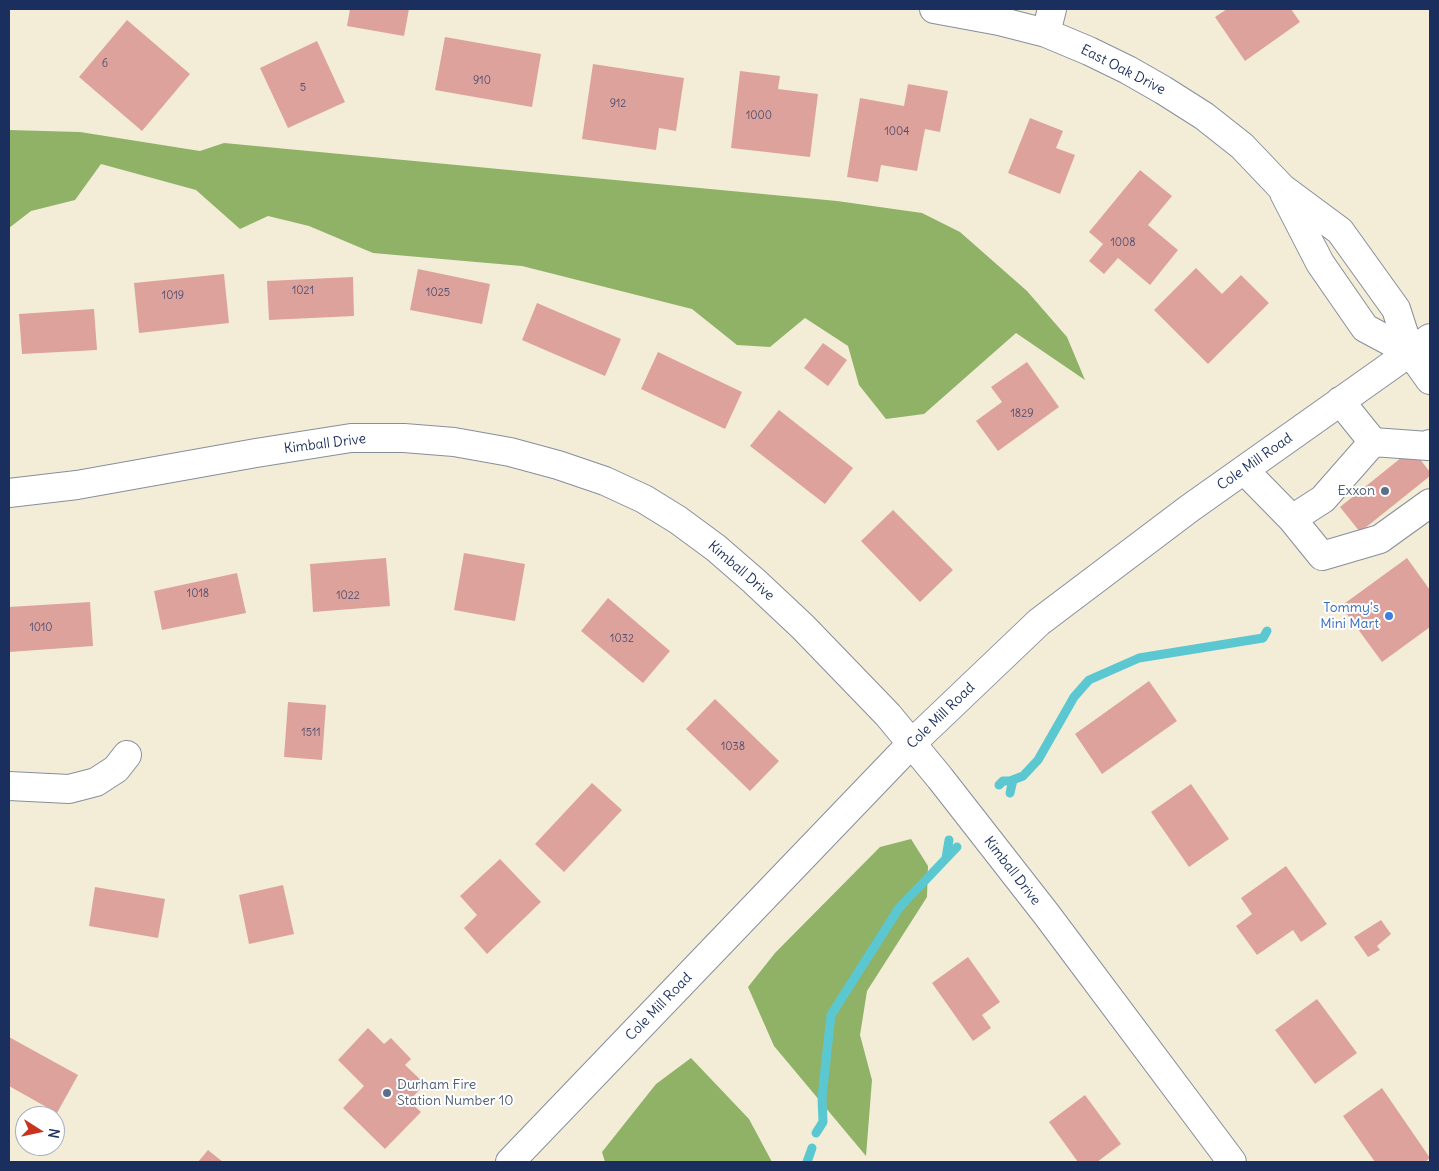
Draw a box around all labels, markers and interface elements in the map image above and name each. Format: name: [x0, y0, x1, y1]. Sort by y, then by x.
street label: East Oak Drive: [1078, 41, 1168, 99]
house number: 6: [102, 57, 108, 71]
house number: 910: [473, 74, 491, 88]
house number: 5: [300, 81, 306, 95]
house number: 912: [610, 97, 626, 111]
house number: 1000: [746, 109, 772, 123]
house number: 1004: [884, 125, 910, 139]
house number: 1008: [1110, 236, 1136, 250]
house number: 1021: [292, 284, 314, 298]
house number: 1025: [426, 286, 450, 300]
house number: 1019: [162, 289, 184, 303]
house number: 1829: [1010, 407, 1034, 421]
street label: Cole Mill Road: [1214, 430, 1296, 494]
street label: Kimball Drive: [283, 431, 367, 457]
place label: Exxon: [1337, 483, 1375, 499]
marker: Exxon: [1379, 485, 1391, 497]
street label: Kimball Drive: [704, 538, 778, 604]
house number: 1018: [187, 587, 209, 601]
house number: 1022: [336, 589, 360, 603]
place label: Tommy's Mini Mart: [1320, 600, 1379, 632]
marker: Tommy's Mini Mart: [1383, 610, 1395, 622]
house number: 1010: [29, 621, 53, 635]
house number: 1032: [610, 632, 634, 646]
street label: Cole Mill Road: [904, 679, 978, 753]
house number: 1511: [301, 726, 321, 740]
house number: 1038: [721, 740, 745, 754]
street label: Kimball Drive: [980, 833, 1044, 909]
street label: Cole Mill Road: [622, 970, 696, 1044]
place label: Durham Fire Station Number 10: [397, 1077, 514, 1110]
marker: Durham Fire Station Number 10: [381, 1087, 393, 1099]
north arrow: [15, 1106, 65, 1156]
text: N: [44, 1127, 63, 1140]

